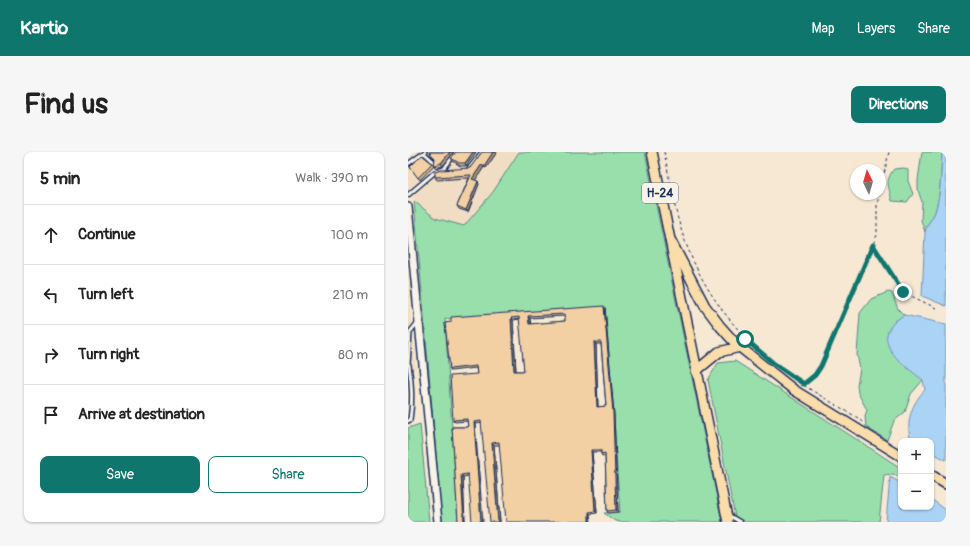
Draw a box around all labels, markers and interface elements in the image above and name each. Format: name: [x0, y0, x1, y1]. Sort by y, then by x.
text: Kartio: [20, 16, 68, 40]
text: Map: [812, 20, 835, 37]
text: Layers: [857, 20, 895, 37]
text: Share: [917, 20, 950, 37]
button: Directions: [851, 86, 946, 123]
text: Find us: [24, 87, 108, 122]
north arrow: [850, 164, 886, 200]
text: 5 min: [40, 168, 80, 189]
text: Walk · 390 m: [295, 170, 368, 186]
road number: Н-24: [642, 183, 678, 203]
icon: ahead: [40, 224, 62, 246]
text: Continue: [78, 225, 136, 244]
text: 100 m: [331, 227, 368, 243]
route end: [894, 283, 912, 301]
icon: left: [40, 284, 62, 306]
text: Turn left: [78, 285, 134, 304]
text: 210 m: [332, 287, 368, 303]
route start: [736, 330, 754, 348]
icon: right: [40, 344, 62, 366]
text: Turn right: [78, 345, 139, 364]
text: 80 m: [338, 347, 368, 363]
icon: arrive: [40, 404, 62, 426]
text: Arrive at destination: [78, 405, 205, 424]
map controls: [898, 438, 934, 510]
button: +: [898, 438, 934, 474]
button: Save: [40, 456, 200, 493]
button: Share: [208, 456, 368, 493]
button: −: [898, 474, 934, 510]

